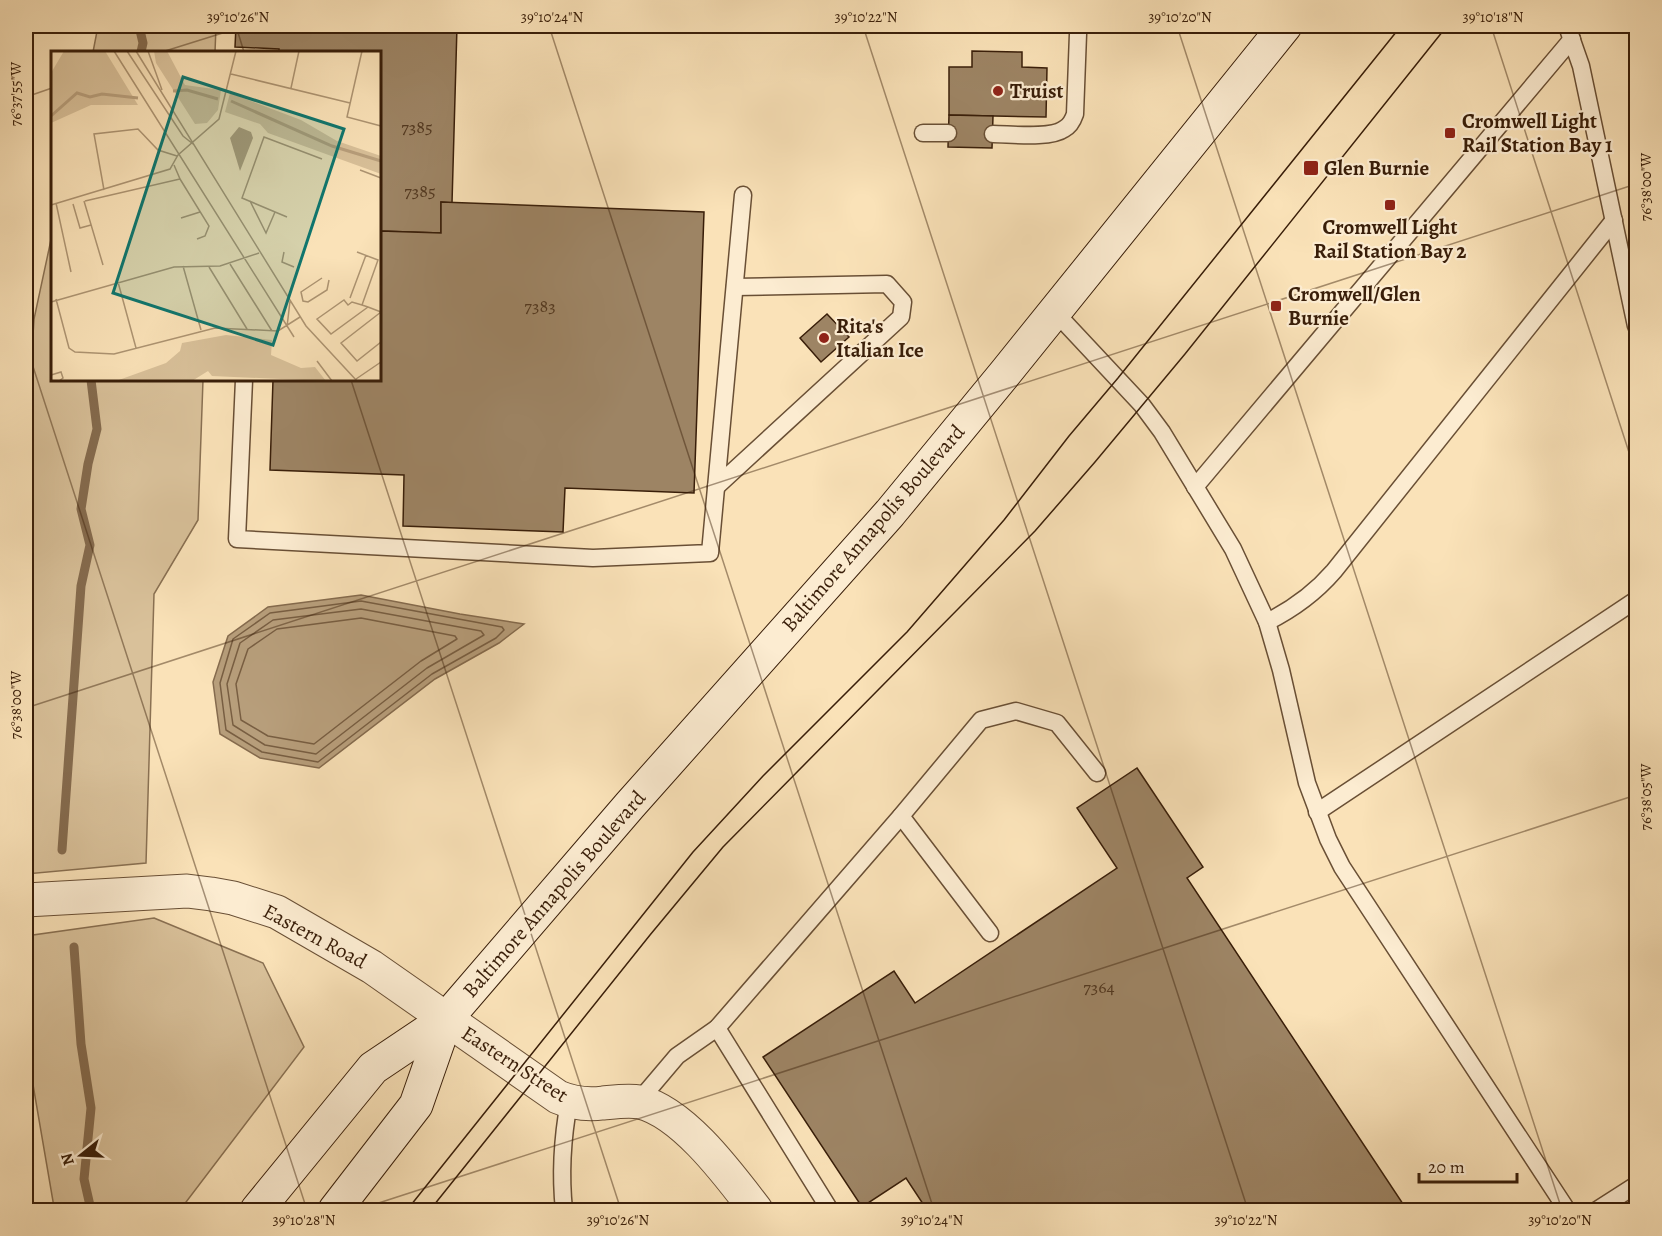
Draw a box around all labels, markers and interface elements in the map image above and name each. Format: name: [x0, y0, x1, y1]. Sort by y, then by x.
text: 39°10'26"N: [207, 7, 270, 27]
text: 39°10'24"N: [521, 7, 583, 27]
text: 39°10'22"N: [835, 7, 898, 27]
text: 39°10'20"N: [1148, 7, 1212, 27]
text: 39°10'18"N: [1462, 7, 1524, 27]
inset map: [51, 51, 381, 381]
text: 76°37'55"W: [6, 62, 26, 126]
place label: Truist: [1010, 77, 1063, 105]
marker: Truist: [991, 84, 1005, 98]
place label: Cromwell Light Rail Station Bay 1: [1462, 107, 1613, 159]
house number: 7385: [401, 115, 433, 139]
marker: Cromwell Light Rail Station Bay 1: [1443, 126, 1457, 140]
text: 76°38'00"W: [1636, 153, 1656, 221]
place label: Glen Burnie: [1324, 154, 1429, 182]
marker: Glen Burnie: [1302, 159, 1320, 177]
house number: 7385: [404, 179, 436, 203]
marker: Cromwell Light Rail Station Bay 2: [1383, 198, 1397, 212]
place label: Cromwell Light Rail Station Bay 2: [1313, 213, 1467, 265]
place label: Cromwell/Glen Burnie: [1288, 280, 1421, 332]
house number: 7383: [524, 294, 556, 318]
marker: Cromwell/Glen Burnie: [1269, 299, 1283, 313]
place label: Rita's Italian Ice: [836, 312, 924, 364]
marker: Rita's Italian Ice: [817, 331, 831, 345]
street label: Baltimore Annapolis Boulevard: [775, 418, 971, 638]
text: 76°38'00"W: [6, 671, 26, 739]
text: 76°38'05"W: [1636, 764, 1656, 830]
street label: Baltimore Annapolis Boulevard: [456, 784, 652, 1004]
street label: Eastern Road: [258, 897, 373, 975]
house number: 7364: [1083, 975, 1115, 999]
street label: Eastern Street: [456, 1019, 574, 1109]
north arrow: [51, 1125, 111, 1185]
scale bar: [1419, 1146, 1516, 1184]
text: N: [55, 1150, 80, 1168]
text: 20 m: [1428, 1155, 1465, 1179]
text: 39°10'28"N: [272, 1210, 336, 1230]
text: 39°10'26"N: [587, 1210, 650, 1230]
text: 39°10'24"N: [901, 1210, 963, 1230]
text: 39°10'22"N: [1215, 1210, 1278, 1230]
text: 39°10'20"N: [1528, 1210, 1592, 1230]

